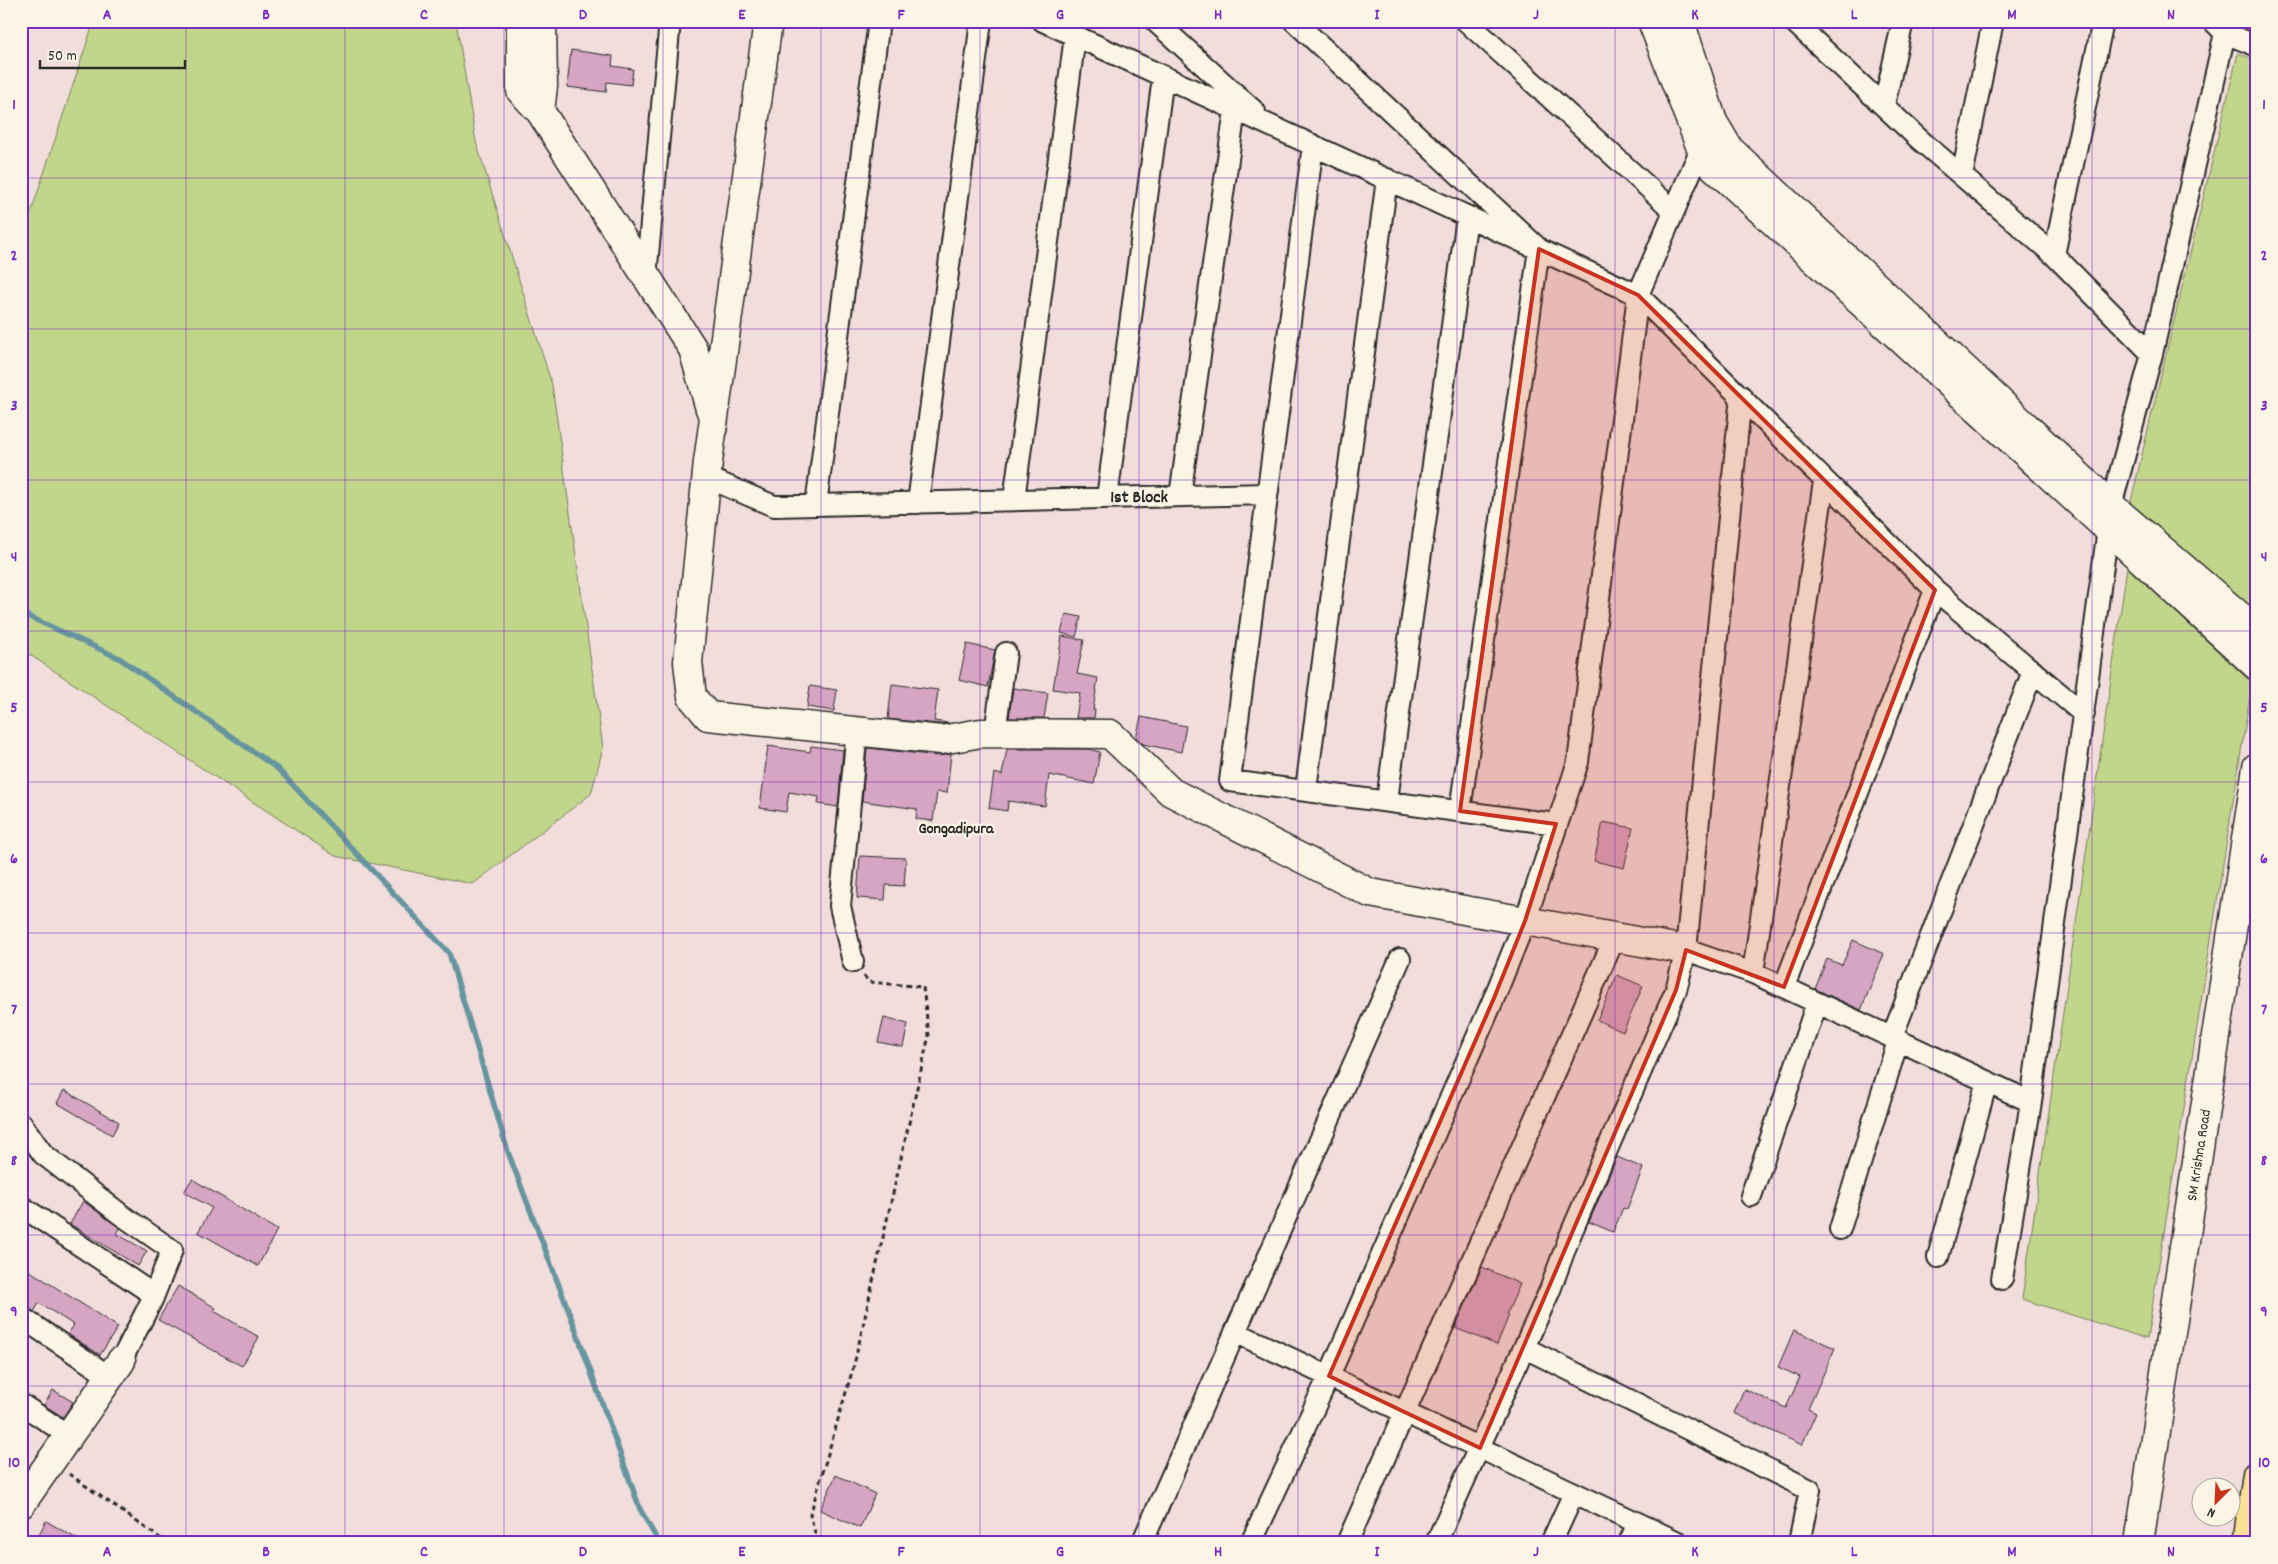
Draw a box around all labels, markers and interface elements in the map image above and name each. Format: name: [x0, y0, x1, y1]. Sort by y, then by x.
text: A: [103, 4, 112, 27]
text: B: [262, 4, 270, 27]
text: C: [420, 4, 428, 27]
text: D: [579, 4, 588, 27]
text: E: [738, 4, 746, 27]
text: F: [897, 4, 905, 27]
text: G: [1056, 4, 1064, 27]
text: H: [1214, 4, 1222, 27]
text: I: [1375, 4, 1381, 27]
text: J: [1533, 4, 1539, 27]
text: K: [1691, 4, 1699, 27]
text: L: [1851, 4, 1858, 27]
text: M: [2007, 4, 2017, 27]
text: N: [2167, 4, 2175, 27]
scale bar: [40, 38, 185, 70]
text: 50 m: [48, 46, 77, 68]
text: 1: [12, 94, 16, 117]
text: 1: [2262, 94, 2266, 117]
text: 2: [11, 245, 18, 268]
text: 2: [2261, 245, 2268, 268]
text: 3: [10, 395, 18, 418]
text: 3: [2260, 395, 2268, 418]
district label: 1st Block: [1110, 486, 1168, 511]
text: 4: [11, 546, 17, 569]
text: 4: [2261, 546, 2267, 569]
text: 5: [10, 697, 18, 720]
text: 5: [2260, 697, 2268, 720]
district label: Gongadipura: [918, 818, 995, 841]
text: 6: [10, 848, 18, 871]
text: 6: [2260, 848, 2268, 871]
text: 7: [11, 999, 17, 1022]
text: 7: [2261, 999, 2267, 1022]
street label: SM Krishna Road: [2182, 1108, 2218, 1203]
text: 8: [11, 1150, 18, 1173]
text: 8: [2261, 1150, 2268, 1173]
text: 9: [10, 1301, 18, 1324]
text: 9: [2260, 1301, 2268, 1324]
text: 10: [8, 1452, 20, 1475]
text: 10: [2258, 1452, 2270, 1475]
north arrow: [2190, 1476, 2240, 1526]
text: N: [2204, 1501, 2219, 1523]
text: A: [103, 1541, 112, 1564]
text: B: [262, 1541, 270, 1564]
text: C: [420, 1541, 428, 1564]
text: D: [579, 1541, 588, 1564]
text: E: [738, 1541, 746, 1564]
text: F: [897, 1541, 905, 1564]
text: G: [1056, 1541, 1064, 1564]
text: H: [1214, 1541, 1222, 1564]
text: I: [1375, 1541, 1381, 1564]
text: J: [1533, 1541, 1539, 1564]
text: K: [1691, 1541, 1699, 1564]
text: L: [1851, 1541, 1858, 1564]
text: M: [2007, 1541, 2017, 1564]
text: N: [2167, 1541, 2175, 1564]

